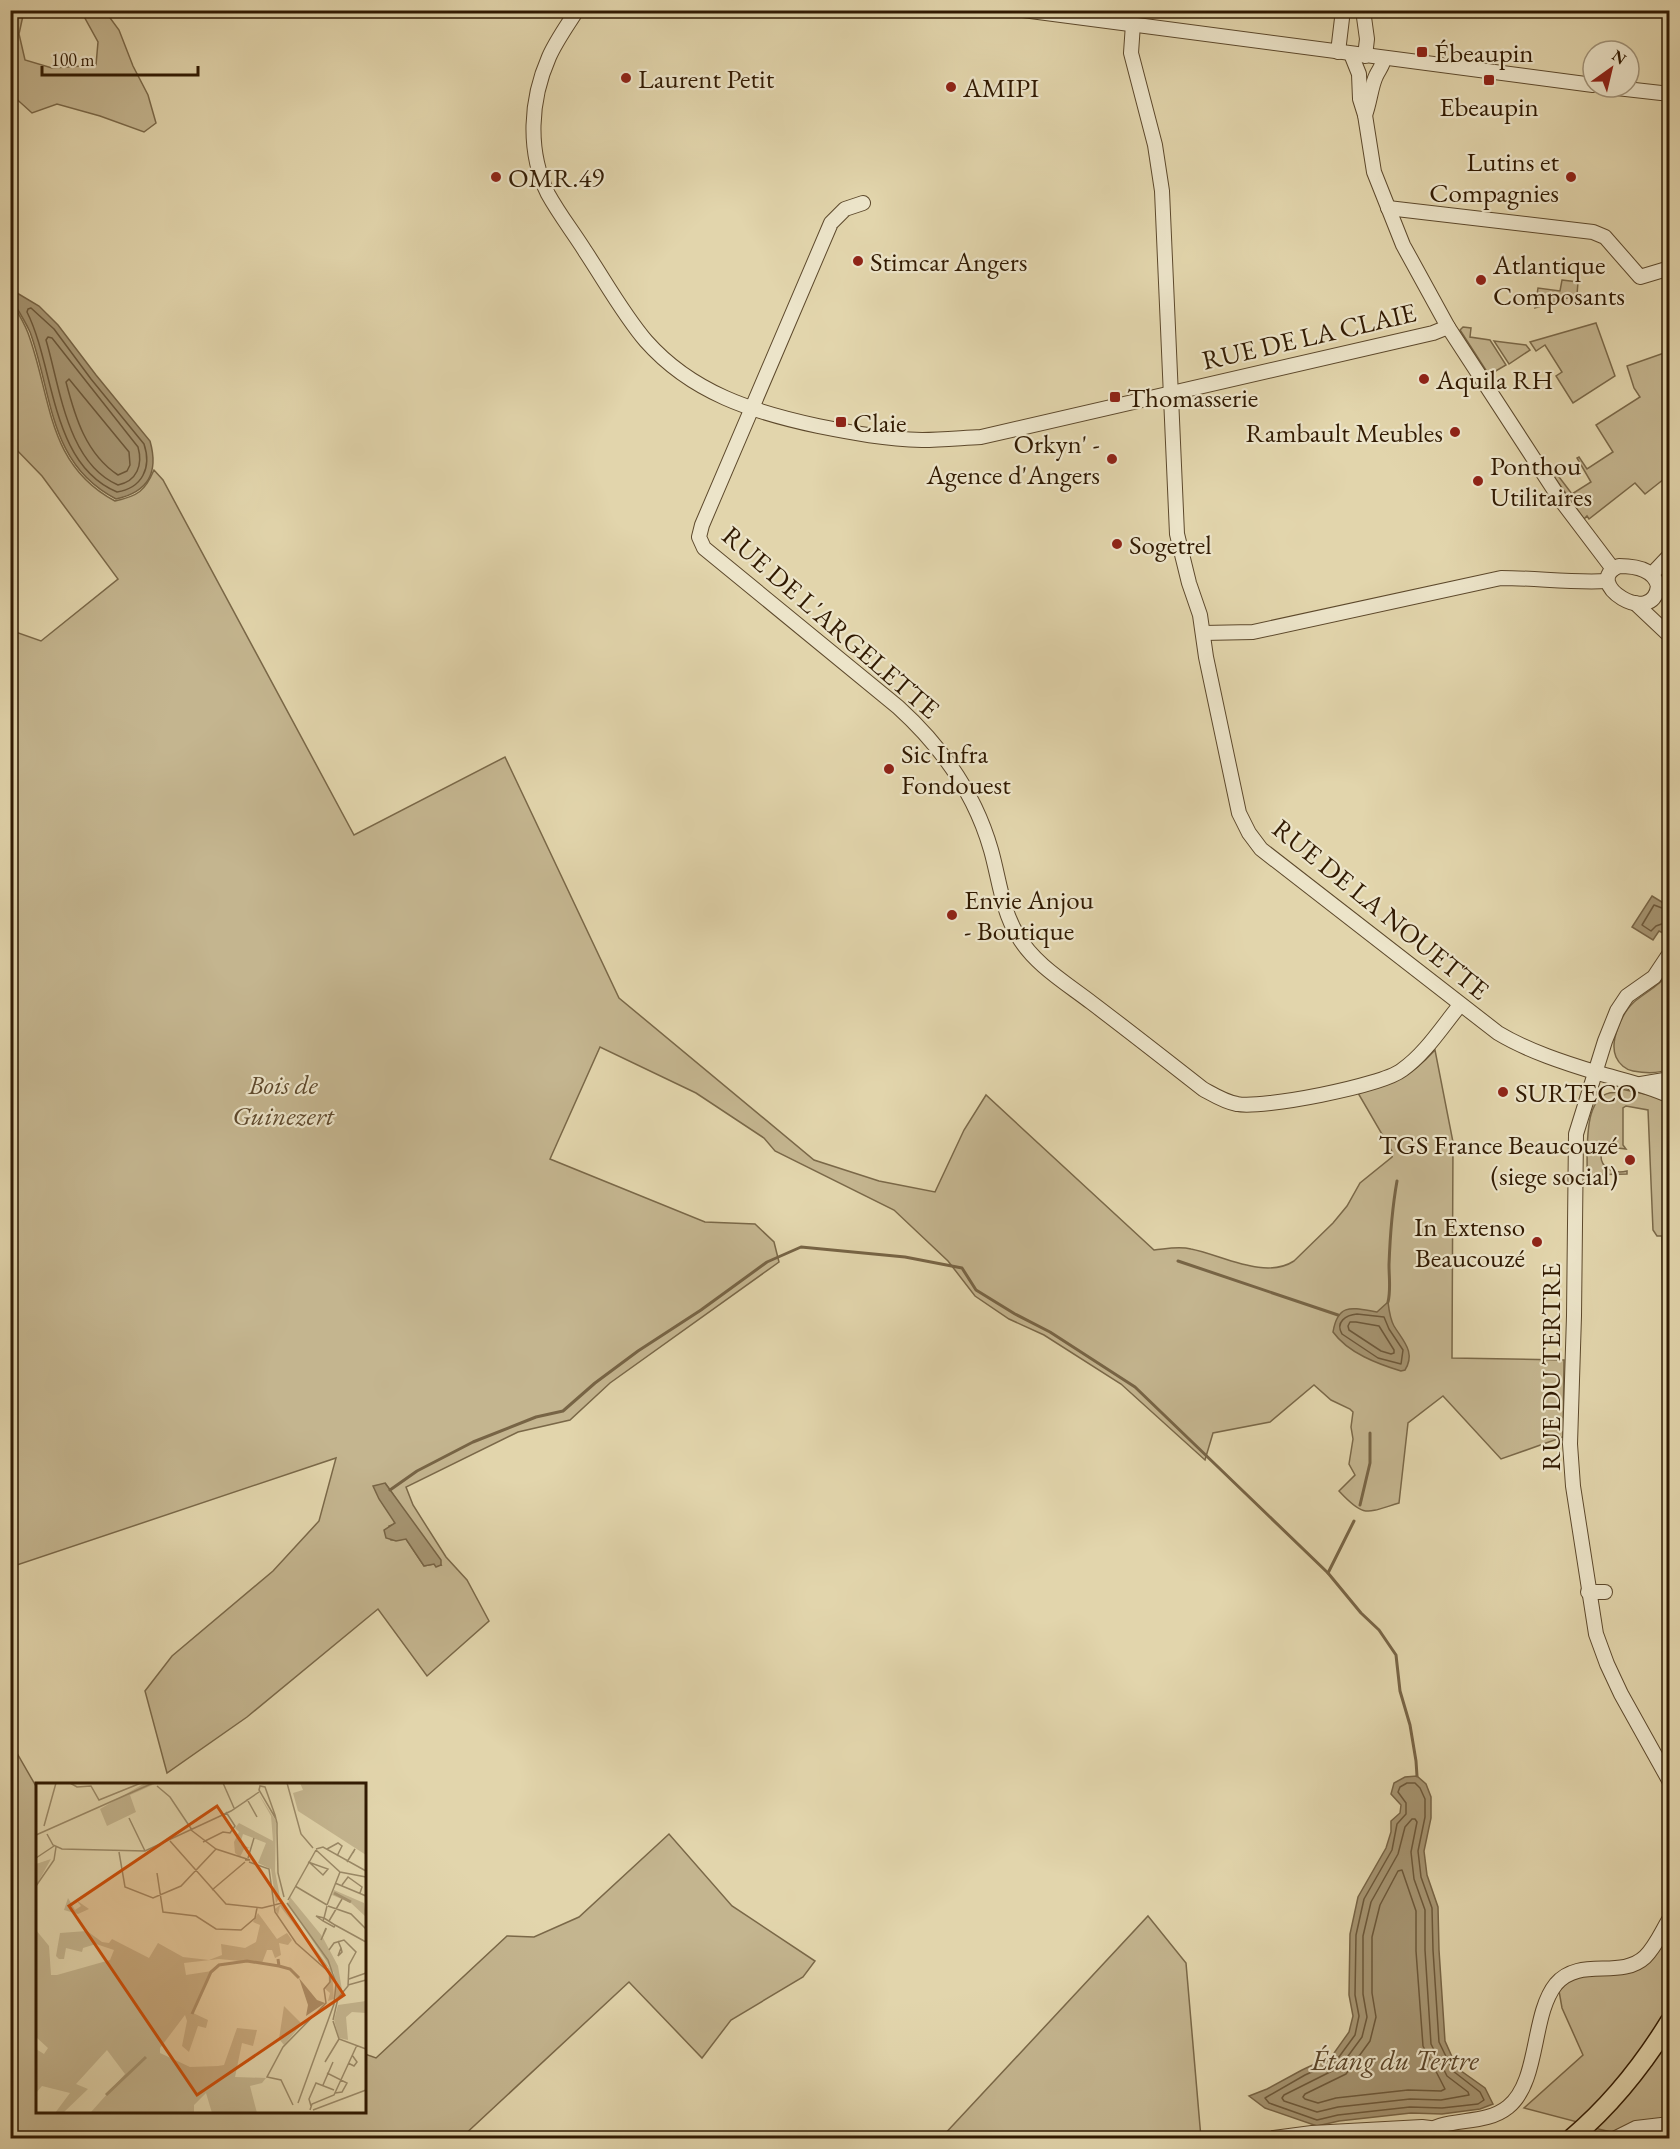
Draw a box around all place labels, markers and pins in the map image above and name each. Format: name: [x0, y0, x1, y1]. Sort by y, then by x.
place label: Ébeaupin: [1434, 35, 1534, 70]
marker: Ébeaupin: [1415, 45, 1429, 59]
place label: Laurent Petit: [638, 61, 775, 96]
place label: AMIPI: [962, 70, 1039, 105]
marker: Laurent Petit: [619, 71, 633, 85]
marker: Ebeaupin: [1482, 73, 1496, 87]
marker: AMIPI: [944, 80, 958, 94]
place label: Ebeaupin: [1439, 89, 1539, 124]
place label: Lutins et Compagnies: [1429, 144, 1560, 210]
place label: OMR.49: [508, 160, 604, 195]
marker: OMR.49: [489, 170, 503, 184]
marker: Lutins et Compagnies: [1564, 170, 1578, 184]
place label: Stimcar Angers: [870, 244, 1027, 279]
place label: Atlantique Composants: [1492, 247, 1625, 313]
marker: Stimcar Angers: [851, 254, 865, 268]
marker: Atlantique Composants: [1474, 273, 1488, 287]
place label: Aquila RH: [1435, 362, 1553, 397]
marker: Aquila RH: [1417, 372, 1431, 386]
place label: Thomasserie: [1127, 380, 1258, 415]
marker: Thomasserie: [1108, 390, 1122, 404]
place label: Claie: [853, 405, 907, 440]
marker: Claie: [834, 415, 848, 429]
place label: Rambault Meubles: [1245, 415, 1443, 450]
marker: Rambault Meubles: [1448, 425, 1462, 439]
place label: Orkyn' - Agence d'Angers: [925, 426, 1100, 492]
place label: Ponthou Utilitaires: [1490, 448, 1592, 514]
marker: Orkyn' - Agence d'Angers: [1105, 452, 1119, 466]
marker: Ponthou Utilitaires: [1471, 474, 1485, 488]
place label: Sogetrel: [1129, 527, 1212, 562]
marker: Sogetrel: [1110, 537, 1124, 551]
place label: Sic Infra Fondouest: [901, 736, 1011, 802]
marker: Sic Infra Fondouest: [882, 762, 896, 776]
place label: Envie Anjou - Boutique: [964, 882, 1094, 948]
marker: Envie Anjou - Boutique: [945, 908, 959, 922]
place label: SURTECO: [1515, 1075, 1637, 1110]
marker: SURTECO: [1496, 1085, 1510, 1099]
place label: TGS France Beaucouzé (siege social): [1378, 1127, 1618, 1193]
marker: TGS France Beaucouzé (siege social): [1623, 1153, 1637, 1167]
place label: In Extenso Beaucouzé: [1414, 1209, 1525, 1275]
marker: In Extenso Beaucouzé: [1530, 1235, 1544, 1249]

